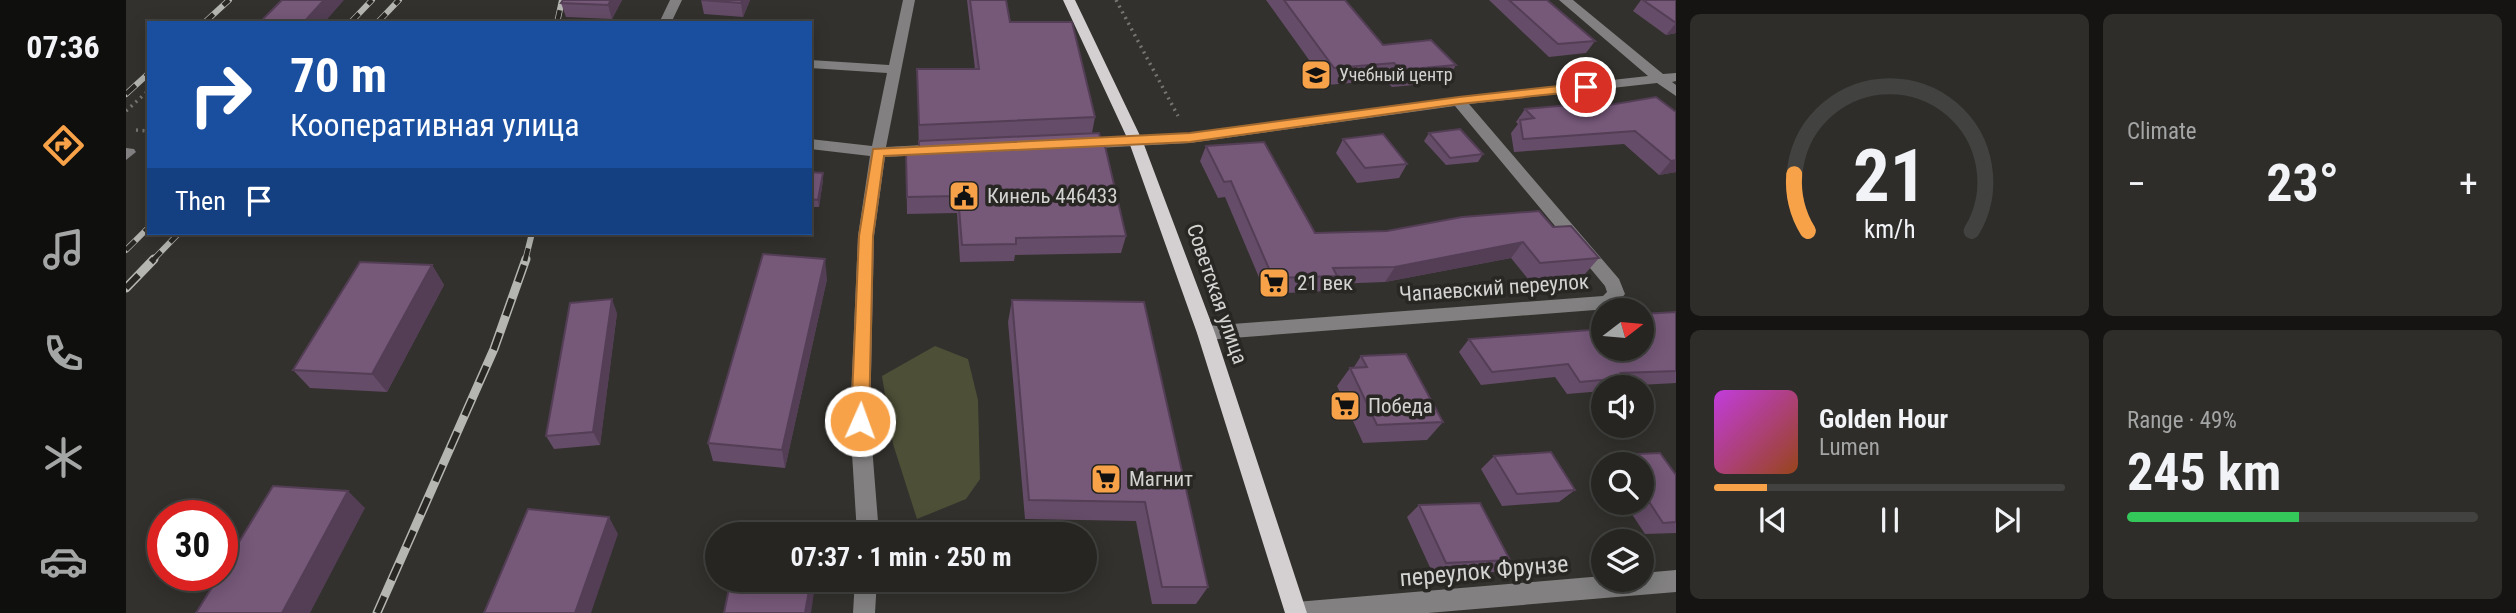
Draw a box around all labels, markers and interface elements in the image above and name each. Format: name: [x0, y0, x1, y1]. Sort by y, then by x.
text: 07:36: [26, 28, 100, 66]
text: 70 m: [290, 47, 387, 104]
icon: right: [175, 49, 266, 140]
pin: [1556, 57, 1616, 117]
school or university icon: Учебный центр: [1299, 58, 1333, 92]
place label: Учебный центр: [1339, 64, 1453, 85]
icon: arrive: [1567, 68, 1605, 106]
text: Кооперативная улица: [290, 106, 580, 144]
text: Climate: [2127, 118, 2197, 145]
icon: directions: [39, 121, 88, 170]
text: 21: [1853, 133, 1926, 219]
text: 23°: [2266, 153, 2339, 214]
text: −: [2127, 162, 2146, 206]
text: +: [2459, 162, 2478, 206]
public building icon: Кинель 446433: [947, 179, 981, 213]
icon: arrive: [240, 182, 278, 220]
place label: Кинель 446433: [987, 184, 1118, 208]
text: Then: [175, 186, 226, 216]
text: km/h: [1864, 215, 1915, 244]
street label: Советская улица: [1182, 221, 1252, 367]
icon: music: [39, 225, 88, 274]
supermarket icon: 21 век: [1257, 266, 1291, 300]
street label: Чапаевский переулок: [1398, 269, 1590, 307]
place label: 21 век: [1297, 271, 1353, 295]
north arrow: [1591, 298, 1654, 360]
map controls: [1591, 298, 1654, 592]
icon: phone: [39, 329, 88, 378]
button: sound: [1591, 375, 1654, 438]
position arrow: [823, 384, 897, 458]
supermarket icon: Победа: [1328, 389, 1362, 423]
place label: Победа: [1368, 394, 1433, 418]
text: Golden Hour: [1819, 404, 1948, 434]
text: Range · 49%: [2127, 407, 2237, 434]
icon: climate: [39, 433, 88, 482]
text: Lumen: [1819, 434, 1880, 461]
text: 245 km: [2127, 442, 2281, 503]
button: search: [1591, 452, 1654, 515]
supermarket icon: Магнит: [1089, 462, 1123, 496]
place label: Магнит: [1129, 467, 1193, 491]
speed limit sign: 30: [147, 500, 238, 591]
icon: previous: [1754, 501, 1792, 539]
icon: pause: [1871, 501, 1909, 539]
icon: next: [1988, 501, 2026, 539]
button: layers: [1591, 529, 1654, 592]
icon: car: [39, 537, 88, 586]
text: 07:37 · 1 min · 250 m: [791, 542, 1011, 572]
street label: переулок Фрунзе: [1398, 550, 1570, 592]

